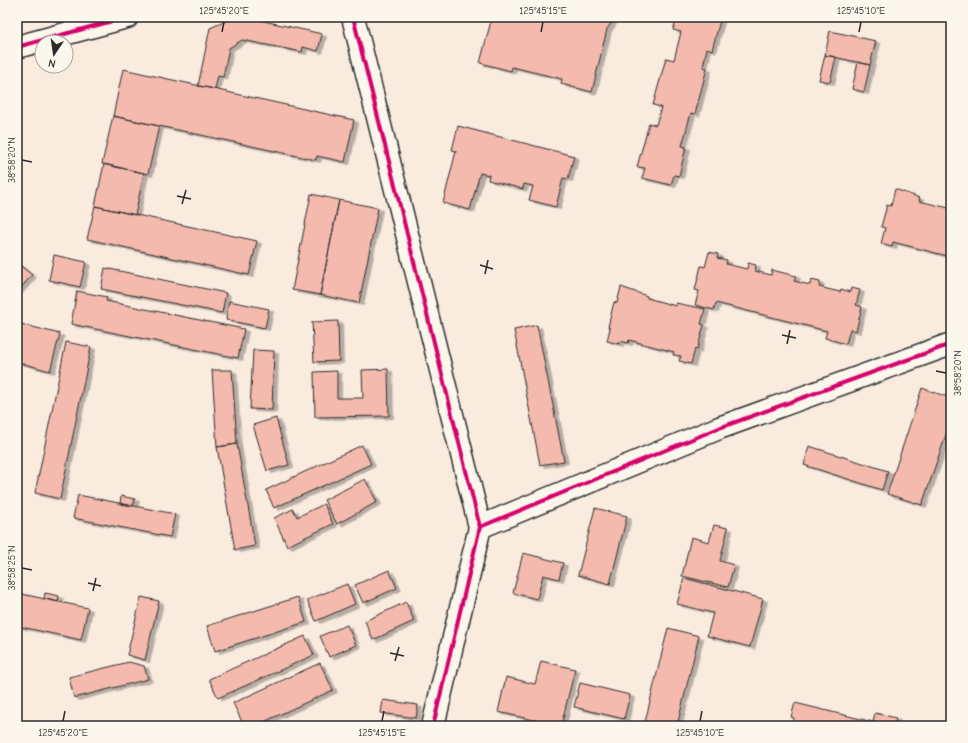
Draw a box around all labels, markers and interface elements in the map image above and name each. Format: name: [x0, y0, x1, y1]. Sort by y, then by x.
text: 125°45'20"E: [199, 5, 249, 17]
text: 125°45'15"E: [519, 5, 567, 17]
text: 125°45'10"E: [837, 5, 885, 17]
north arrow: [34, 34, 74, 74]
text: N: [47, 56, 57, 70]
text: 38°58'20"N: [6, 137, 18, 183]
text: 38°58'20"N: [952, 350, 964, 396]
text: 38°58'25"N: [6, 545, 18, 591]
text: 125°45'20"E: [38, 727, 88, 739]
text: 125°45'15"E: [358, 727, 406, 739]
text: 125°45'10"E: [676, 727, 724, 739]

